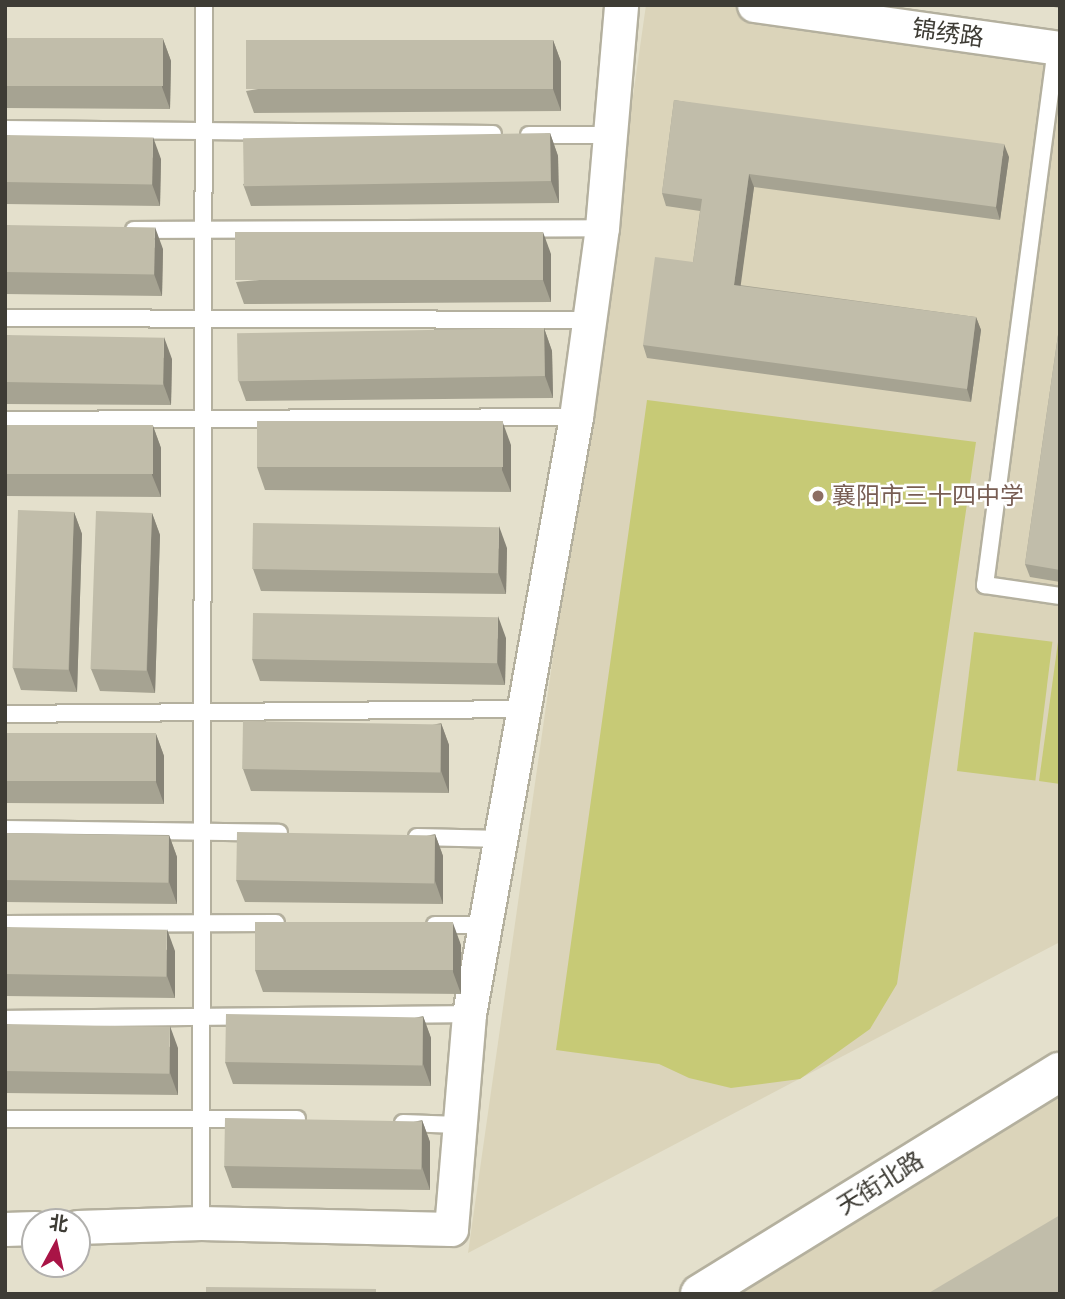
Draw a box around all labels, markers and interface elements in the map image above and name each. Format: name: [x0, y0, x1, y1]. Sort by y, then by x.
street label: 锦绣路: [910, 14, 986, 52]
place label: 襄阳市三十四中学: [832, 482, 1024, 510]
marker: 襄阳市三十四中学: [810, 488, 826, 504]
street label: 天街北路: [832, 1145, 928, 1221]
north arrow: [21, 1208, 91, 1278]
text: 北: [48, 1212, 70, 1235]

